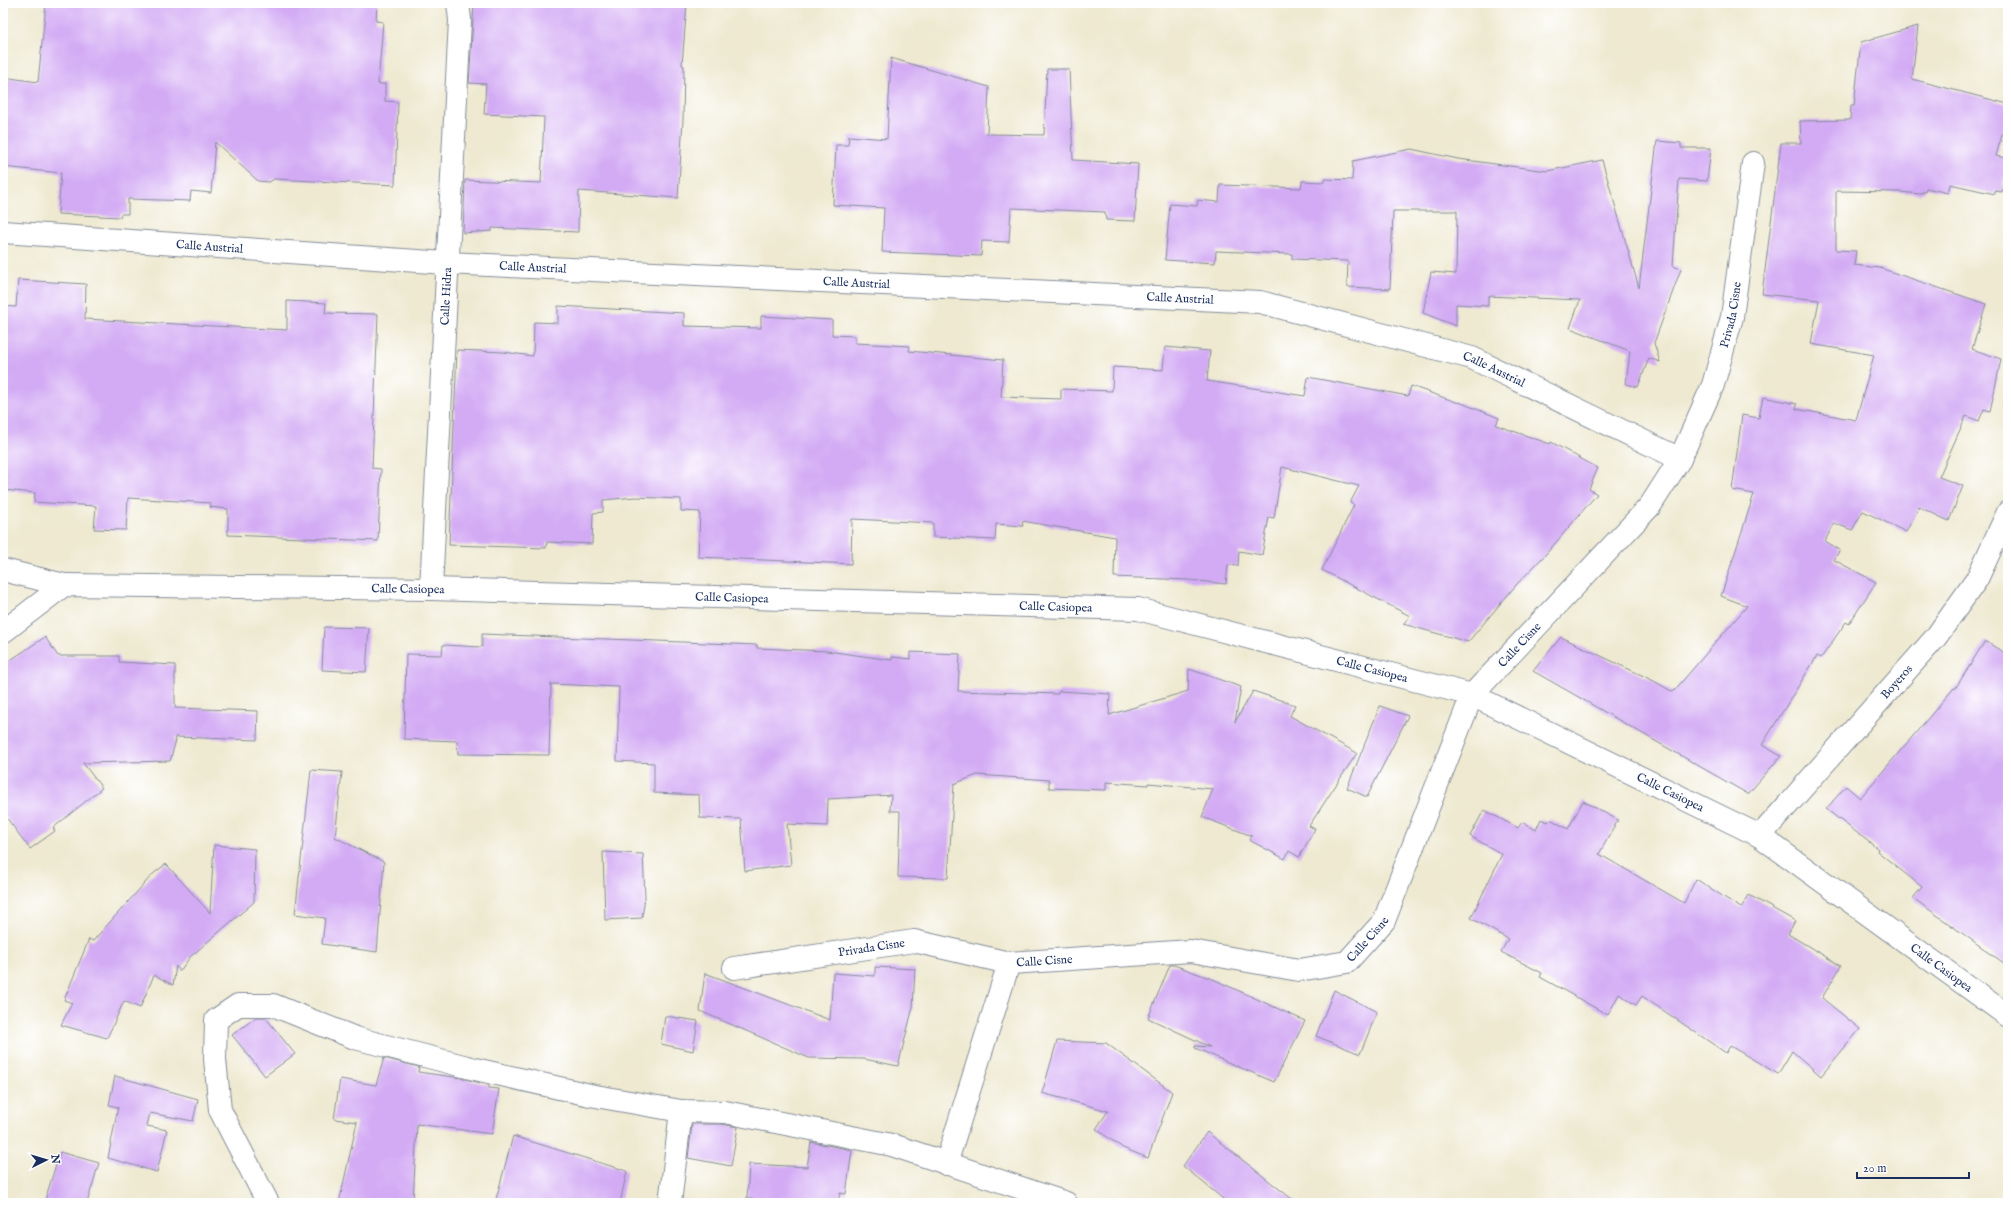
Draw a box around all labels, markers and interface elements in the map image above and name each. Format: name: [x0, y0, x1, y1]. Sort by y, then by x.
street label: Calle Austrial: [175, 237, 244, 257]
street label: Calle Austrial: [499, 259, 567, 277]
street label: Calle Hidra: [437, 266, 455, 326]
street label: Calle Austrial: [822, 274, 891, 292]
street label: Privada Cisne: [1717, 280, 1745, 350]
street label: Calle Austrial: [1146, 290, 1215, 308]
street label: Calle Austrial: [1461, 349, 1528, 391]
street label: Calle Casiopea: [371, 581, 446, 598]
street label: Calle Casiopea: [695, 589, 769, 607]
street label: Calle Casiopea: [1019, 599, 1093, 616]
street label: Calle Cisne: [1495, 619, 1545, 671]
street label: Calle Casiopea: [1335, 653, 1410, 686]
street label: Boyeros: [1878, 662, 1916, 702]
street label: Calle Casiopea: [1634, 770, 1707, 816]
street label: Calle Cisne: [1344, 915, 1393, 965]
street label: Privada Cisne: [837, 935, 906, 960]
street label: Calle Casiopea: [1907, 940, 1976, 996]
street label: Calle Cisne: [1016, 952, 1074, 971]
north arrow: [26, 1140, 66, 1180]
text: N: [47, 1153, 62, 1165]
scale bar: [1857, 1154, 1969, 1180]
text: 20 m: [1863, 1161, 1886, 1176]

